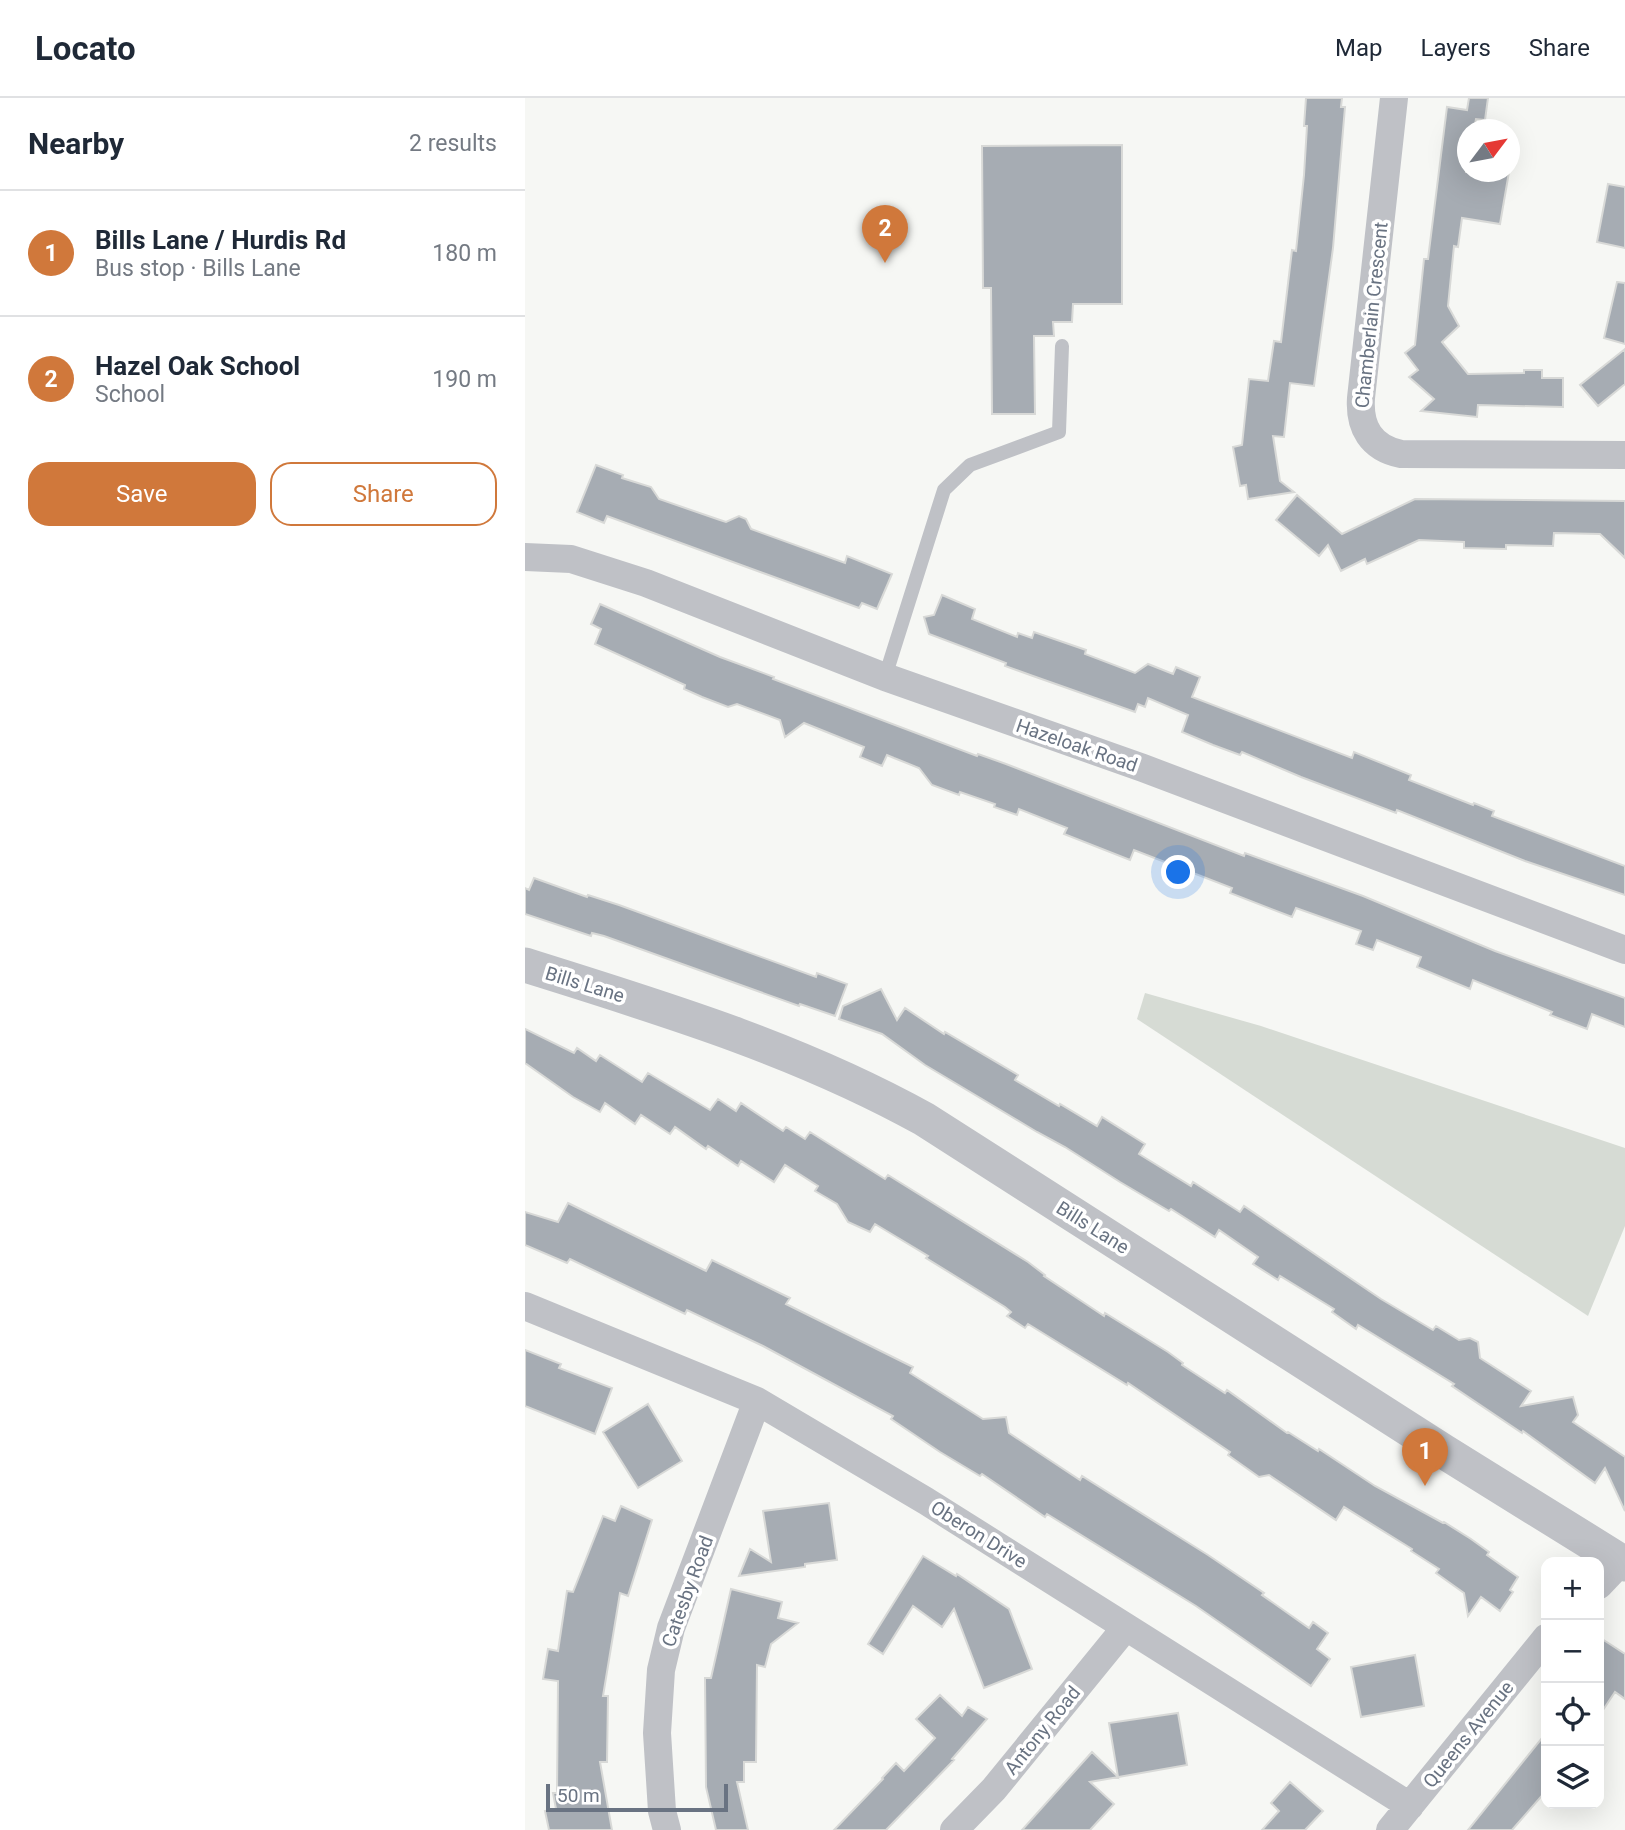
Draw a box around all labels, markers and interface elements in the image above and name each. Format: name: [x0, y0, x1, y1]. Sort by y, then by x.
text: Locato: [35, 29, 136, 68]
text: Map: [1335, 34, 1383, 62]
text: Layers: [1421, 34, 1491, 62]
text: Share: [1529, 34, 1590, 62]
north arrow: [1457, 119, 1520, 182]
text: Nearby: [28, 126, 124, 161]
text: 2 results: [409, 130, 497, 157]
pin: 2: [862, 205, 908, 263]
street label: Chamberlain Crescent: [1350, 221, 1393, 409]
text: Bills Lane / Hurdis Rd: [95, 225, 346, 255]
text: 1: [44, 240, 58, 267]
text: 180 m: [432, 240, 497, 267]
text: Bus stop · Bills Lane: [95, 255, 301, 282]
text: Hazel Oak School: [95, 351, 300, 381]
text: 2: [44, 366, 58, 393]
text: 190 m: [432, 366, 497, 393]
text: School: [95, 381, 165, 408]
button: Save: [28, 462, 256, 526]
button: Share: [270, 462, 497, 526]
street label: Hazeloak Road: [1013, 714, 1141, 777]
your location: [1161, 855, 1195, 889]
street label: Bills Lane: [543, 962, 627, 1007]
street label: Bills Lane: [1052, 1196, 1133, 1259]
pin: 1: [1402, 1428, 1448, 1486]
street label: Oberon Drive: [927, 1496, 1031, 1573]
street label: Catesby Road: [657, 1532, 718, 1650]
map controls: [1541, 1557, 1604, 1809]
button: +: [1541, 1557, 1604, 1620]
button: −: [1541, 1620, 1604, 1683]
street label: Queens Avenue: [1418, 1676, 1518, 1792]
street label: Antony Road: [1000, 1681, 1085, 1779]
button: locate: [1541, 1683, 1604, 1746]
button: layers: [1541, 1746, 1604, 1809]
scale bar: [546, 1781, 728, 1813]
text: 50 m: [557, 1784, 600, 1807]

